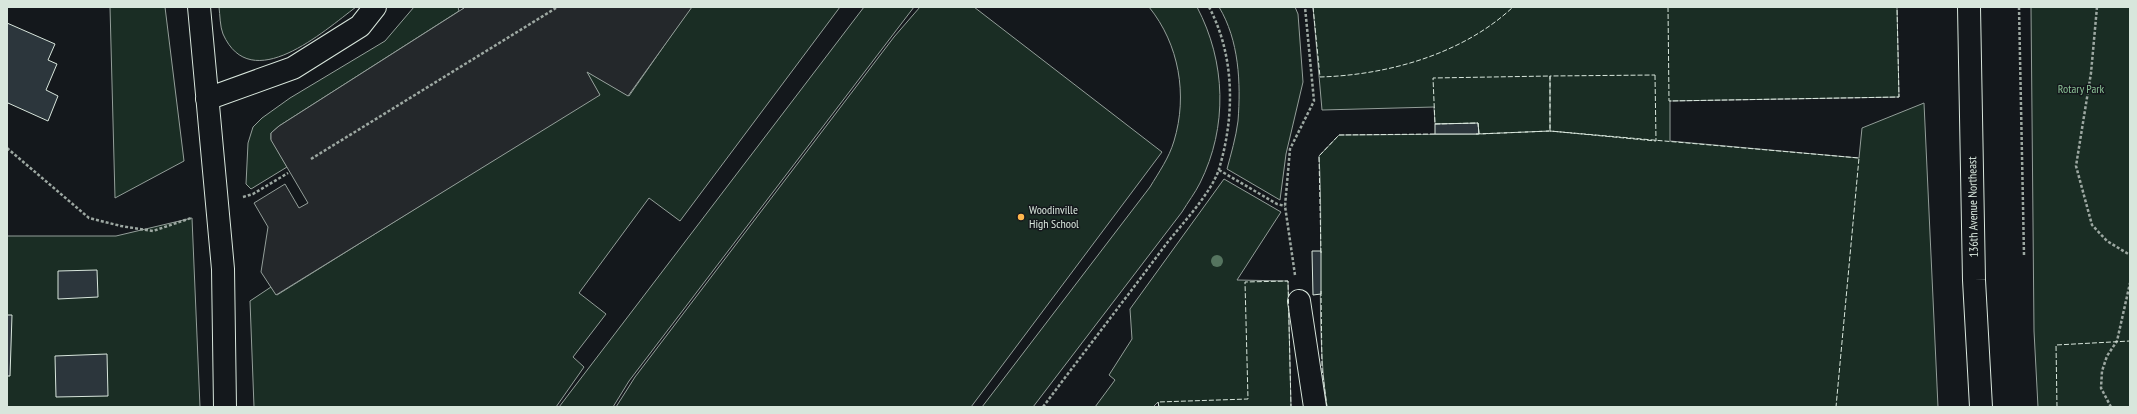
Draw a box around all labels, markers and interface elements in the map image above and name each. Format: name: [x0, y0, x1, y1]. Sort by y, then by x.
park label: Rotary Park: [2058, 81, 2105, 96]
street label: 136th Avenue Northeast: [1964, 156, 1981, 258]
place label: Woodinville High School: [1029, 202, 1079, 231]
marker: Woodinville High School: [1016, 212, 1026, 222]

